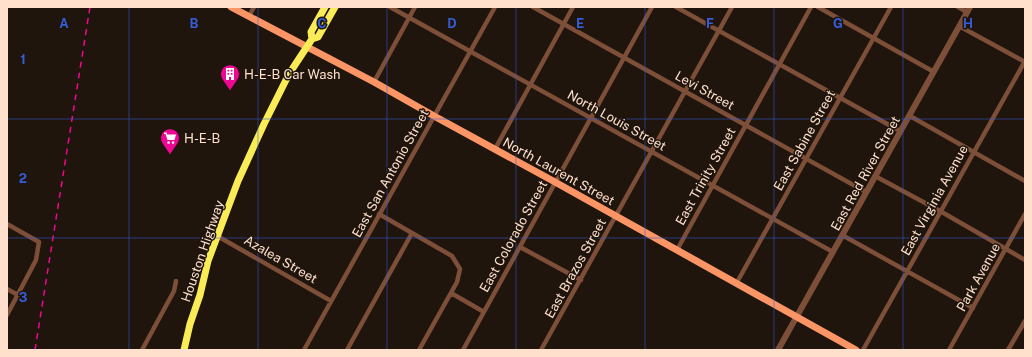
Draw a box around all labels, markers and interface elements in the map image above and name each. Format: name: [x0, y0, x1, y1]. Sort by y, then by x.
text: A: [59, 16, 69, 31]
text: B: [190, 16, 199, 31]
text: C: [317, 16, 327, 31]
text: D: [447, 16, 457, 31]
text: E: [576, 16, 584, 31]
text: F: [706, 16, 714, 31]
text: G: [833, 16, 843, 31]
text: H: [963, 16, 973, 31]
text: 1: [20, 52, 26, 67]
building icon: H-E-B Car Wash: [219, 63, 241, 91]
place label: H-E-B Car Wash: [244, 67, 340, 82]
street label: Levi Street: [673, 68, 737, 113]
street label: North Louis Street: [565, 87, 669, 154]
street label: East Sabine Street: [771, 87, 838, 193]
street label: East San Antonio Street: [349, 107, 432, 240]
street label: East Red River Street: [828, 113, 903, 233]
street label: East Trinity Street: [672, 125, 738, 228]
supermarket icon: H-E-B: [159, 127, 181, 155]
place label: H-E-B: [184, 131, 220, 146]
street label: North Laurent Street: [500, 134, 617, 208]
street label: East Virginia Avenue: [898, 143, 971, 258]
text: 2: [19, 171, 27, 186]
street label: East Colorado Street: [477, 178, 550, 295]
street label: Houston Highway: [178, 198, 227, 304]
street label: East Brazos Street: [542, 216, 609, 321]
street label: Azalea Street: [241, 232, 320, 286]
street label: Park Avenue: [954, 241, 1003, 314]
text: 3: [19, 290, 28, 305]

